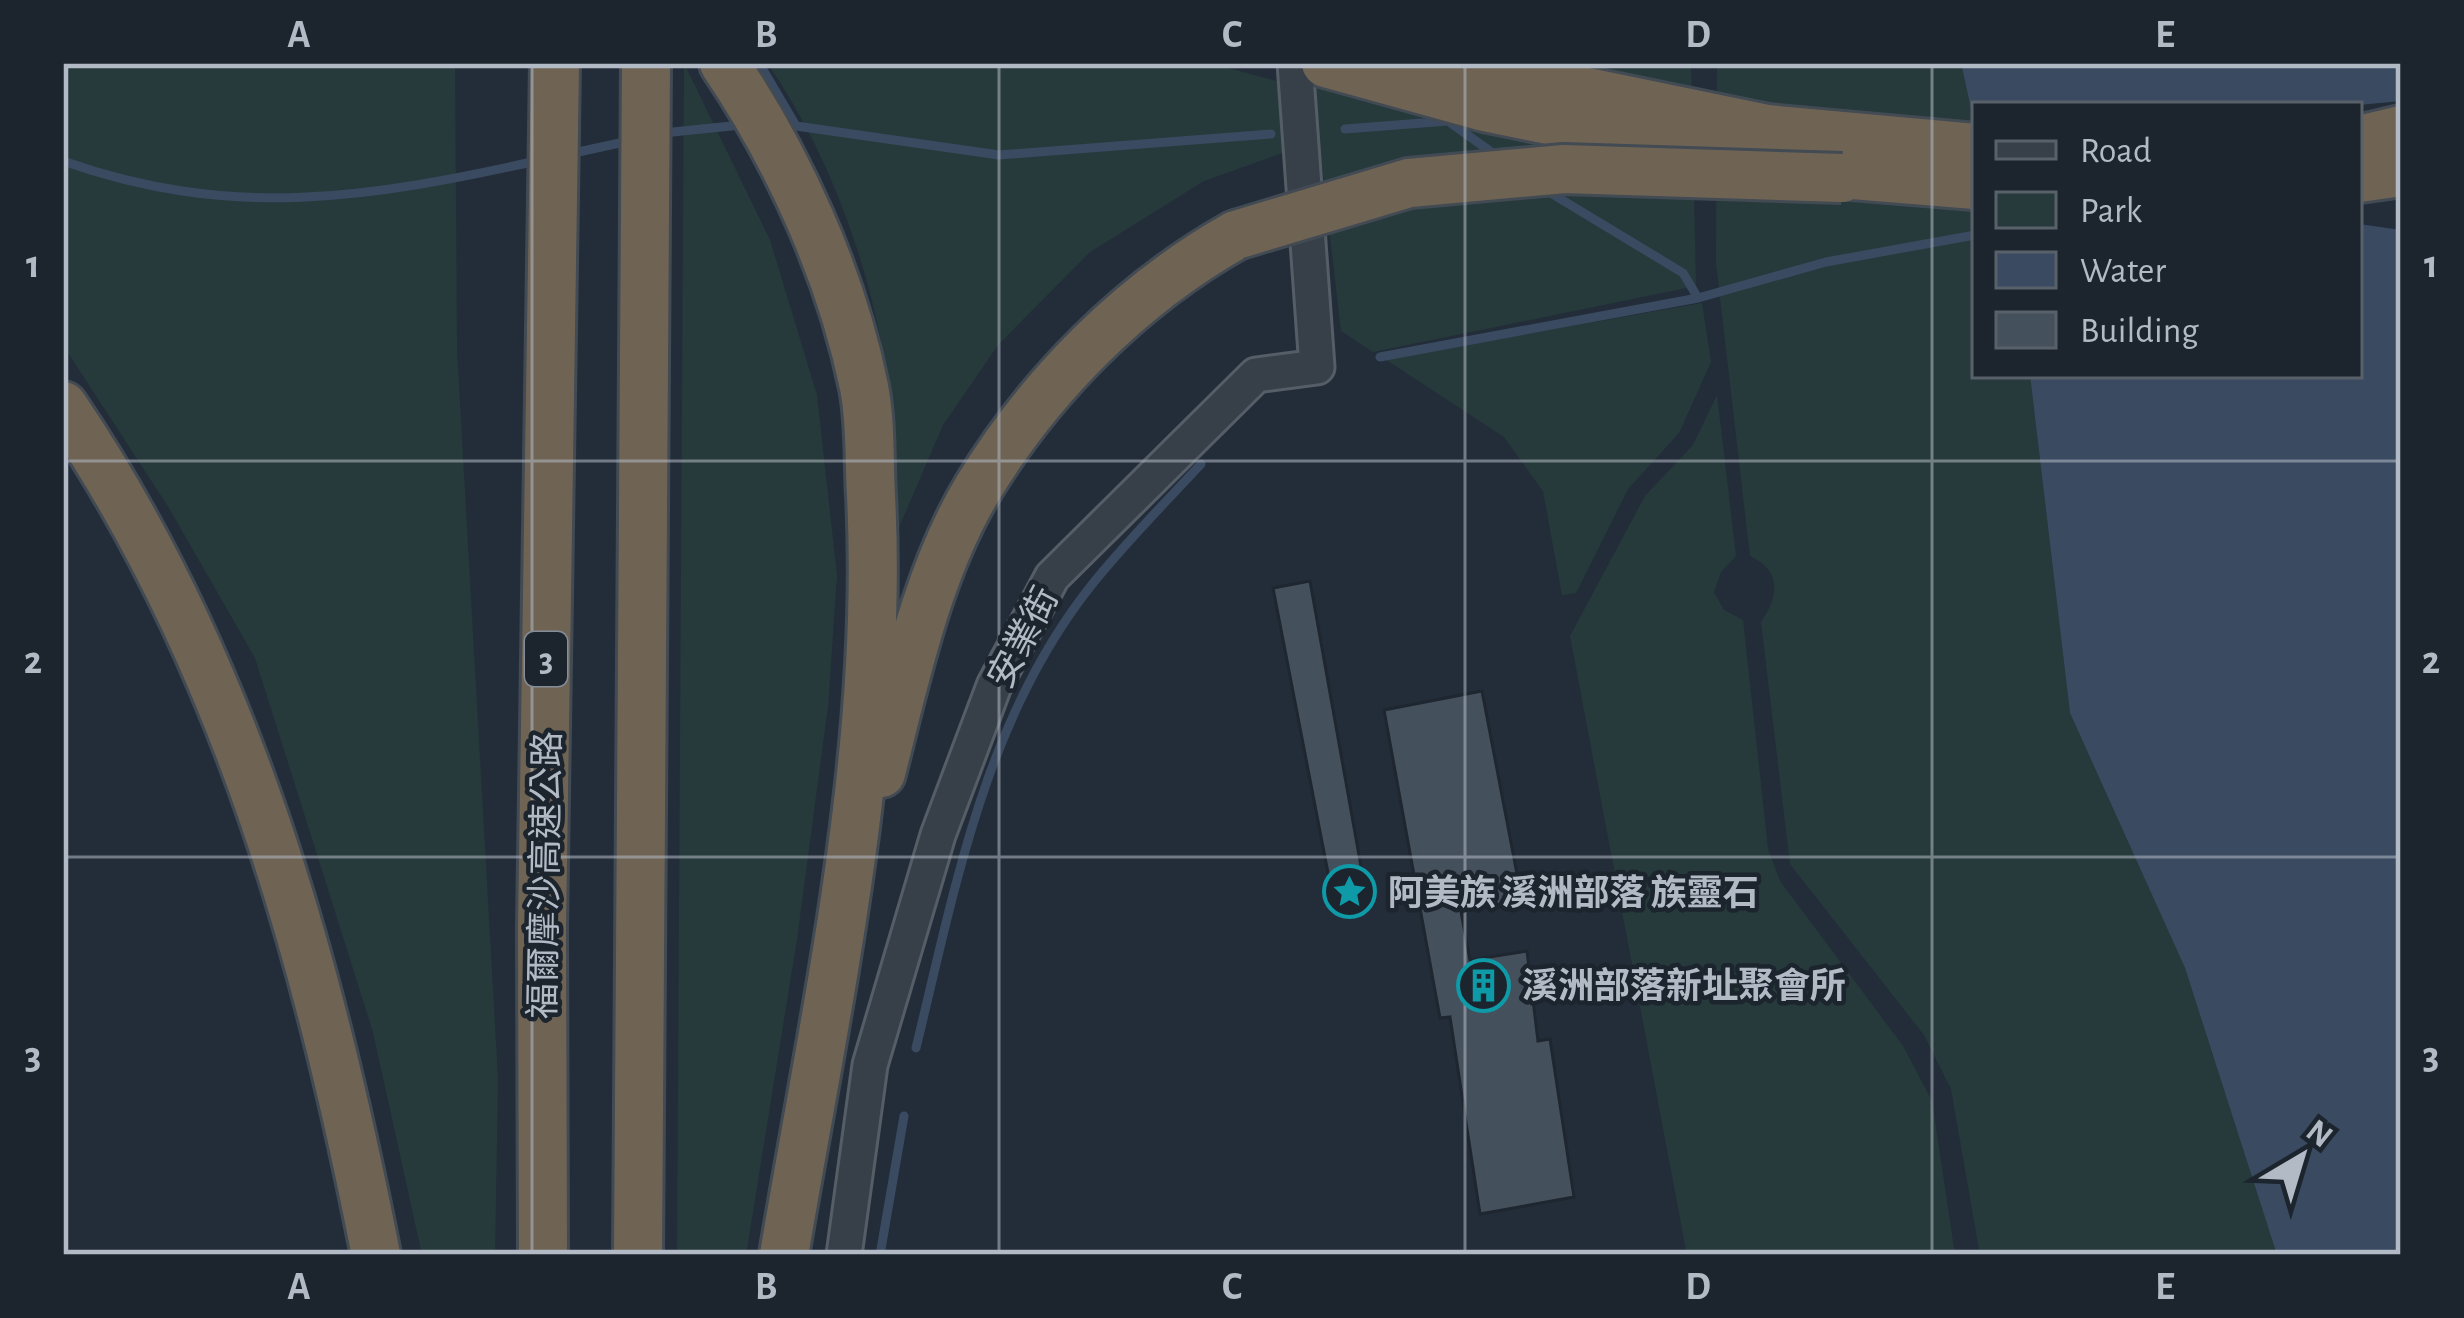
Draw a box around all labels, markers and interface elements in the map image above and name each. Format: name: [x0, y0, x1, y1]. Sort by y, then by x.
text: A: [287, 16, 311, 55]
text: B: [755, 16, 777, 55]
text: C: [1222, 16, 1242, 55]
text: D: [1685, 16, 1711, 55]
text: E: [2155, 16, 2175, 55]
legend: [1972, 102, 2362, 378]
text: Road: [2080, 133, 2152, 169]
text: Park: [2080, 193, 2143, 229]
text: 1: [26, 246, 40, 285]
text: 1: [2424, 246, 2438, 285]
text: Water: [2080, 253, 2166, 289]
text: Building: [2080, 313, 2199, 349]
street label: 安業街: [981, 581, 1065, 694]
road number: 3: [525, 632, 567, 686]
text: 2: [24, 642, 42, 681]
text: 2: [2422, 642, 2440, 681]
street label: 福爾摩沙高速公路: [523, 731, 567, 1019]
place icon: 阿美族 溪洲部落 族靈石: [1321, 864, 1377, 920]
place label: 阿美族 溪洲部落 族靈石: [1388, 873, 1759, 912]
building icon: 溪洲部落新址聚會所: [1455, 957, 1511, 1013]
place label: 溪洲部落新址聚會所: [1522, 966, 1846, 1005]
text: 3: [25, 1037, 41, 1076]
text: 3: [2423, 1037, 2439, 1076]
north arrow: [2242, 1096, 2362, 1216]
text: N: [2300, 1114, 2338, 1154]
text: A: [287, 1268, 311, 1307]
text: B: [755, 1268, 777, 1307]
text: C: [1222, 1268, 1242, 1307]
text: D: [1685, 1268, 1711, 1307]
text: E: [2155, 1268, 2175, 1307]

